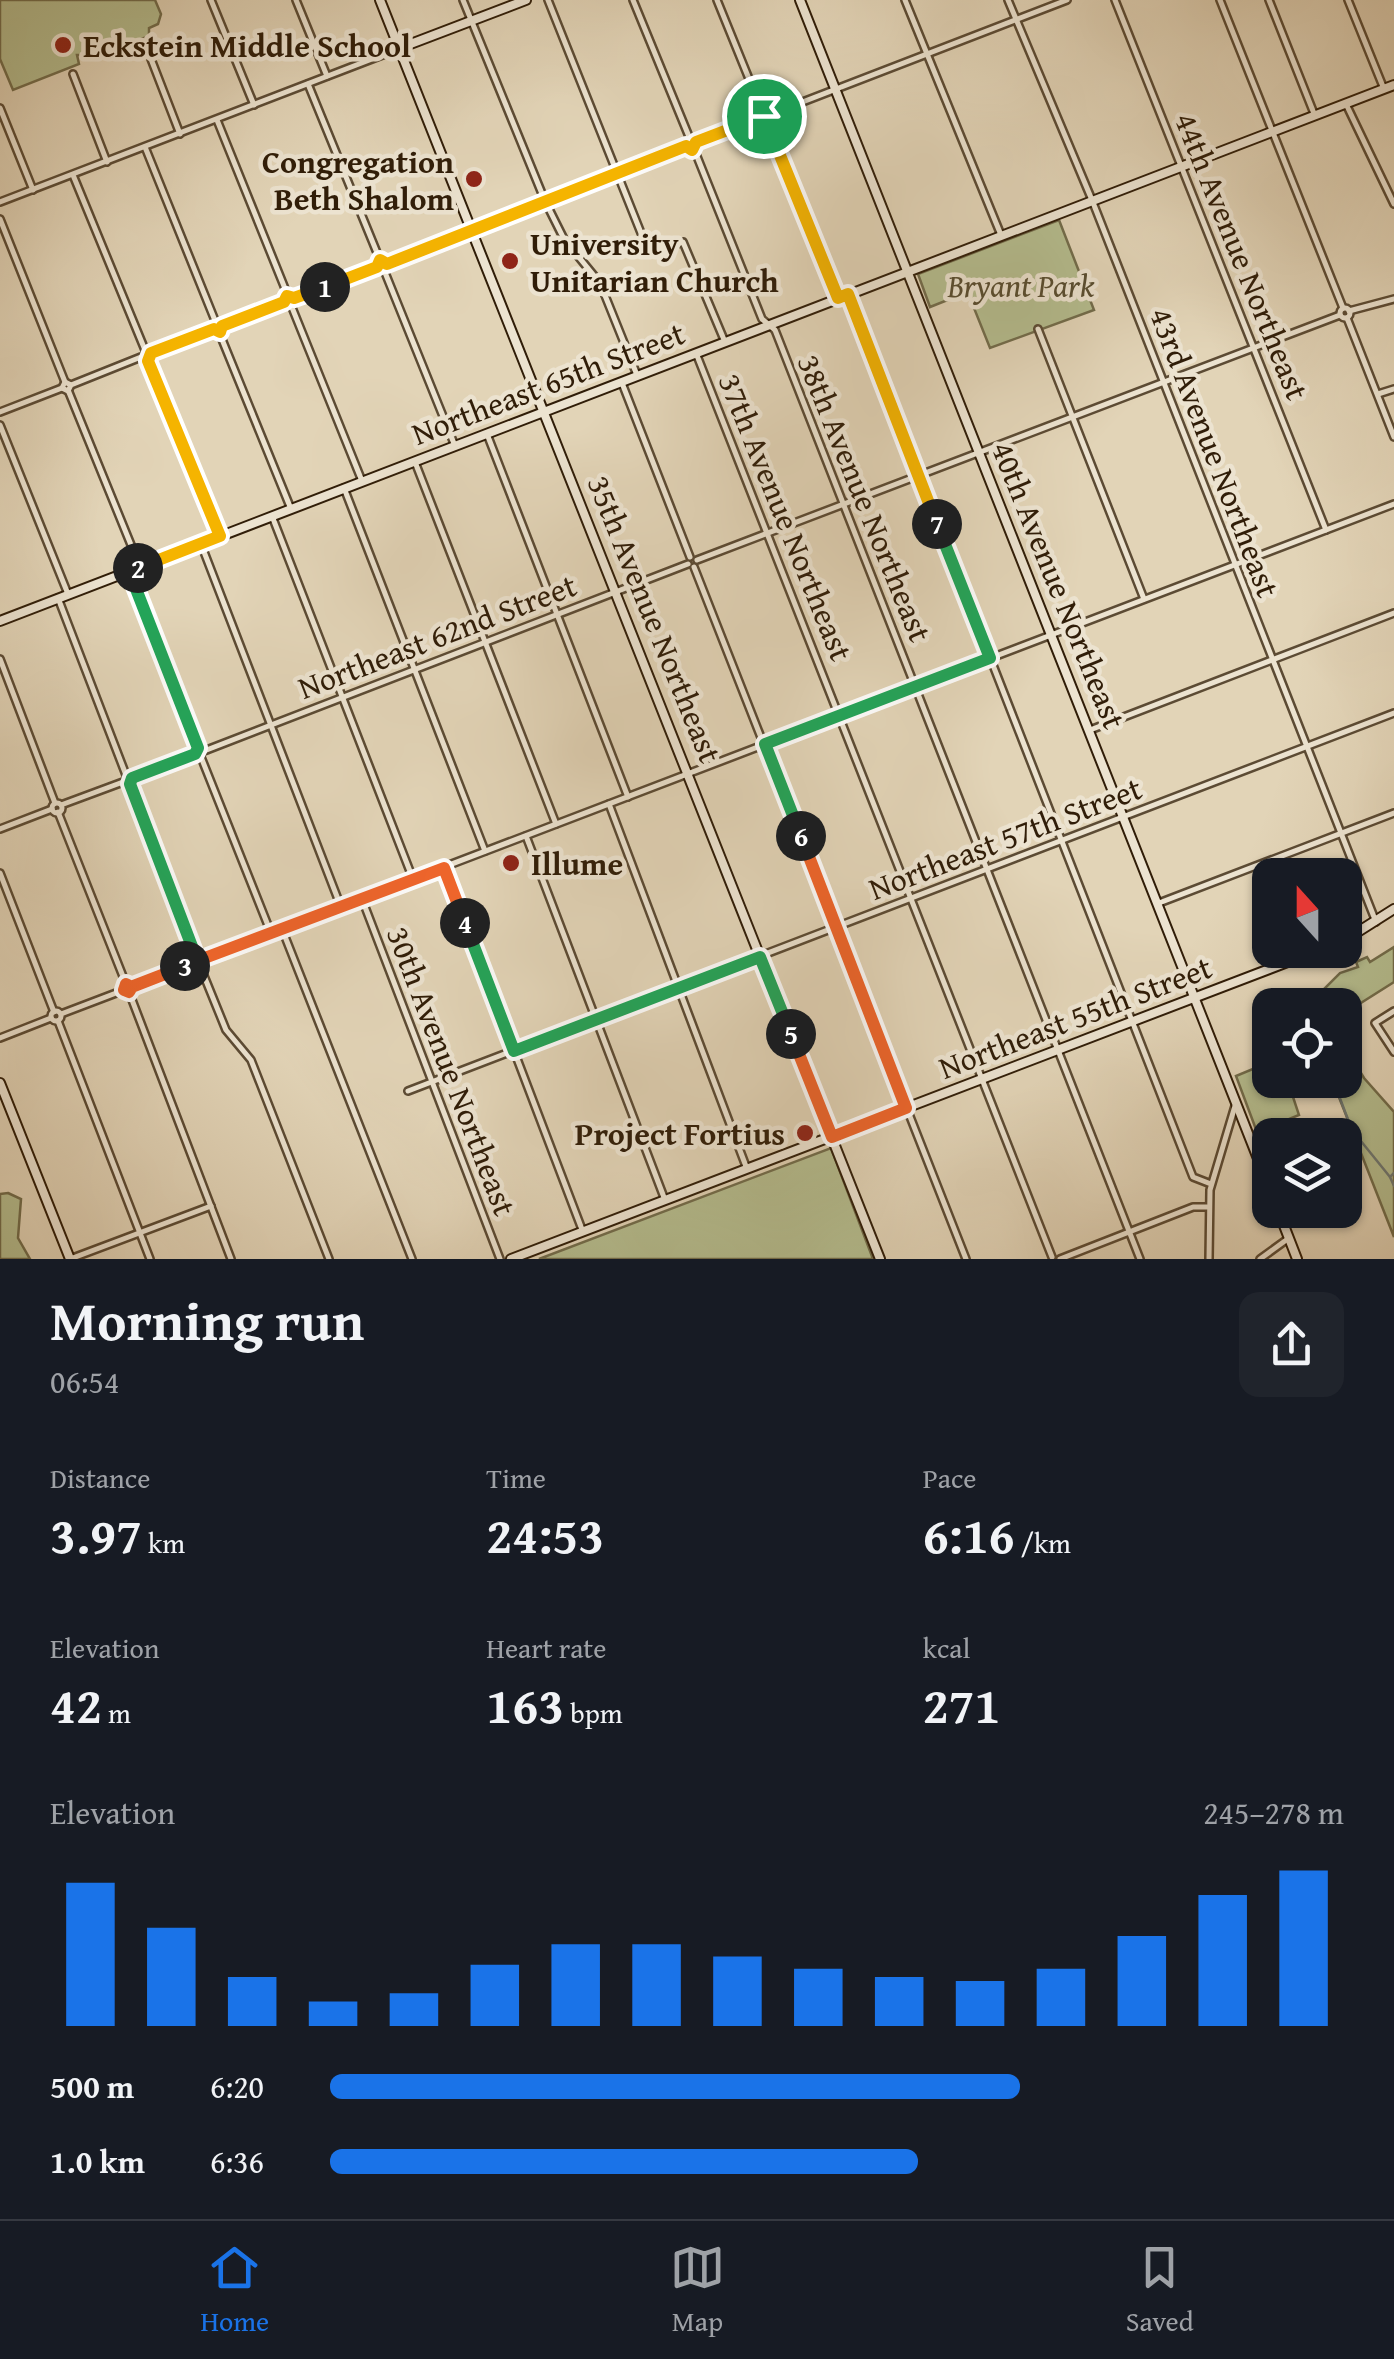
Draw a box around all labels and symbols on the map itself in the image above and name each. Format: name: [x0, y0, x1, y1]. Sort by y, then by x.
place label: Eckstein Middle School: [83, 22, 411, 69]
marker: Eckstein Middle School: [52, 34, 74, 56]
pin: [722, 74, 807, 159]
street label: 44th Avenue Northeast: [1163, 105, 1321, 407]
place label: Congregation Beth Shalom: [262, 138, 455, 222]
marker: Congregation Beth Shalom: [463, 168, 485, 190]
place label: University Unitarian Church: [530, 220, 779, 304]
marker: University Unitarian Church: [499, 250, 521, 272]
pin: 1: [300, 262, 350, 312]
park label: Bryant Park: [947, 262, 1095, 309]
street label: 43rd Avenue Northeast: [1138, 300, 1292, 604]
street label: Northeast 65th Street: [405, 309, 691, 457]
street label: 38th Avenue Northeast: [786, 347, 944, 649]
street label: 37th Avenue Northeast: [707, 366, 865, 668]
street label: 40th Avenue Northeast: [980, 434, 1138, 736]
street label: 35th Avenue Northeast: [576, 468, 734, 770]
pin: 7: [912, 499, 962, 549]
pin: 2: [113, 543, 163, 593]
street label: Northeast 62nd Street: [291, 561, 583, 711]
street label: Northeast 57th Street: [862, 764, 1148, 912]
pin: 6: [776, 811, 826, 861]
place label: Illume: [531, 840, 623, 887]
marker: Illume: [500, 852, 522, 874]
north arrow: [1252, 858, 1362, 968]
pin: 4: [440, 898, 490, 948]
street label: 30th Avenue Northeast: [375, 920, 529, 1222]
pin: 3: [160, 941, 210, 991]
street label: Northeast 55th Street: [932, 943, 1218, 1091]
pin: 5: [766, 1009, 816, 1059]
place label: Project Fortius: [575, 1110, 785, 1157]
marker: Project Fortius: [794, 1122, 816, 1144]

